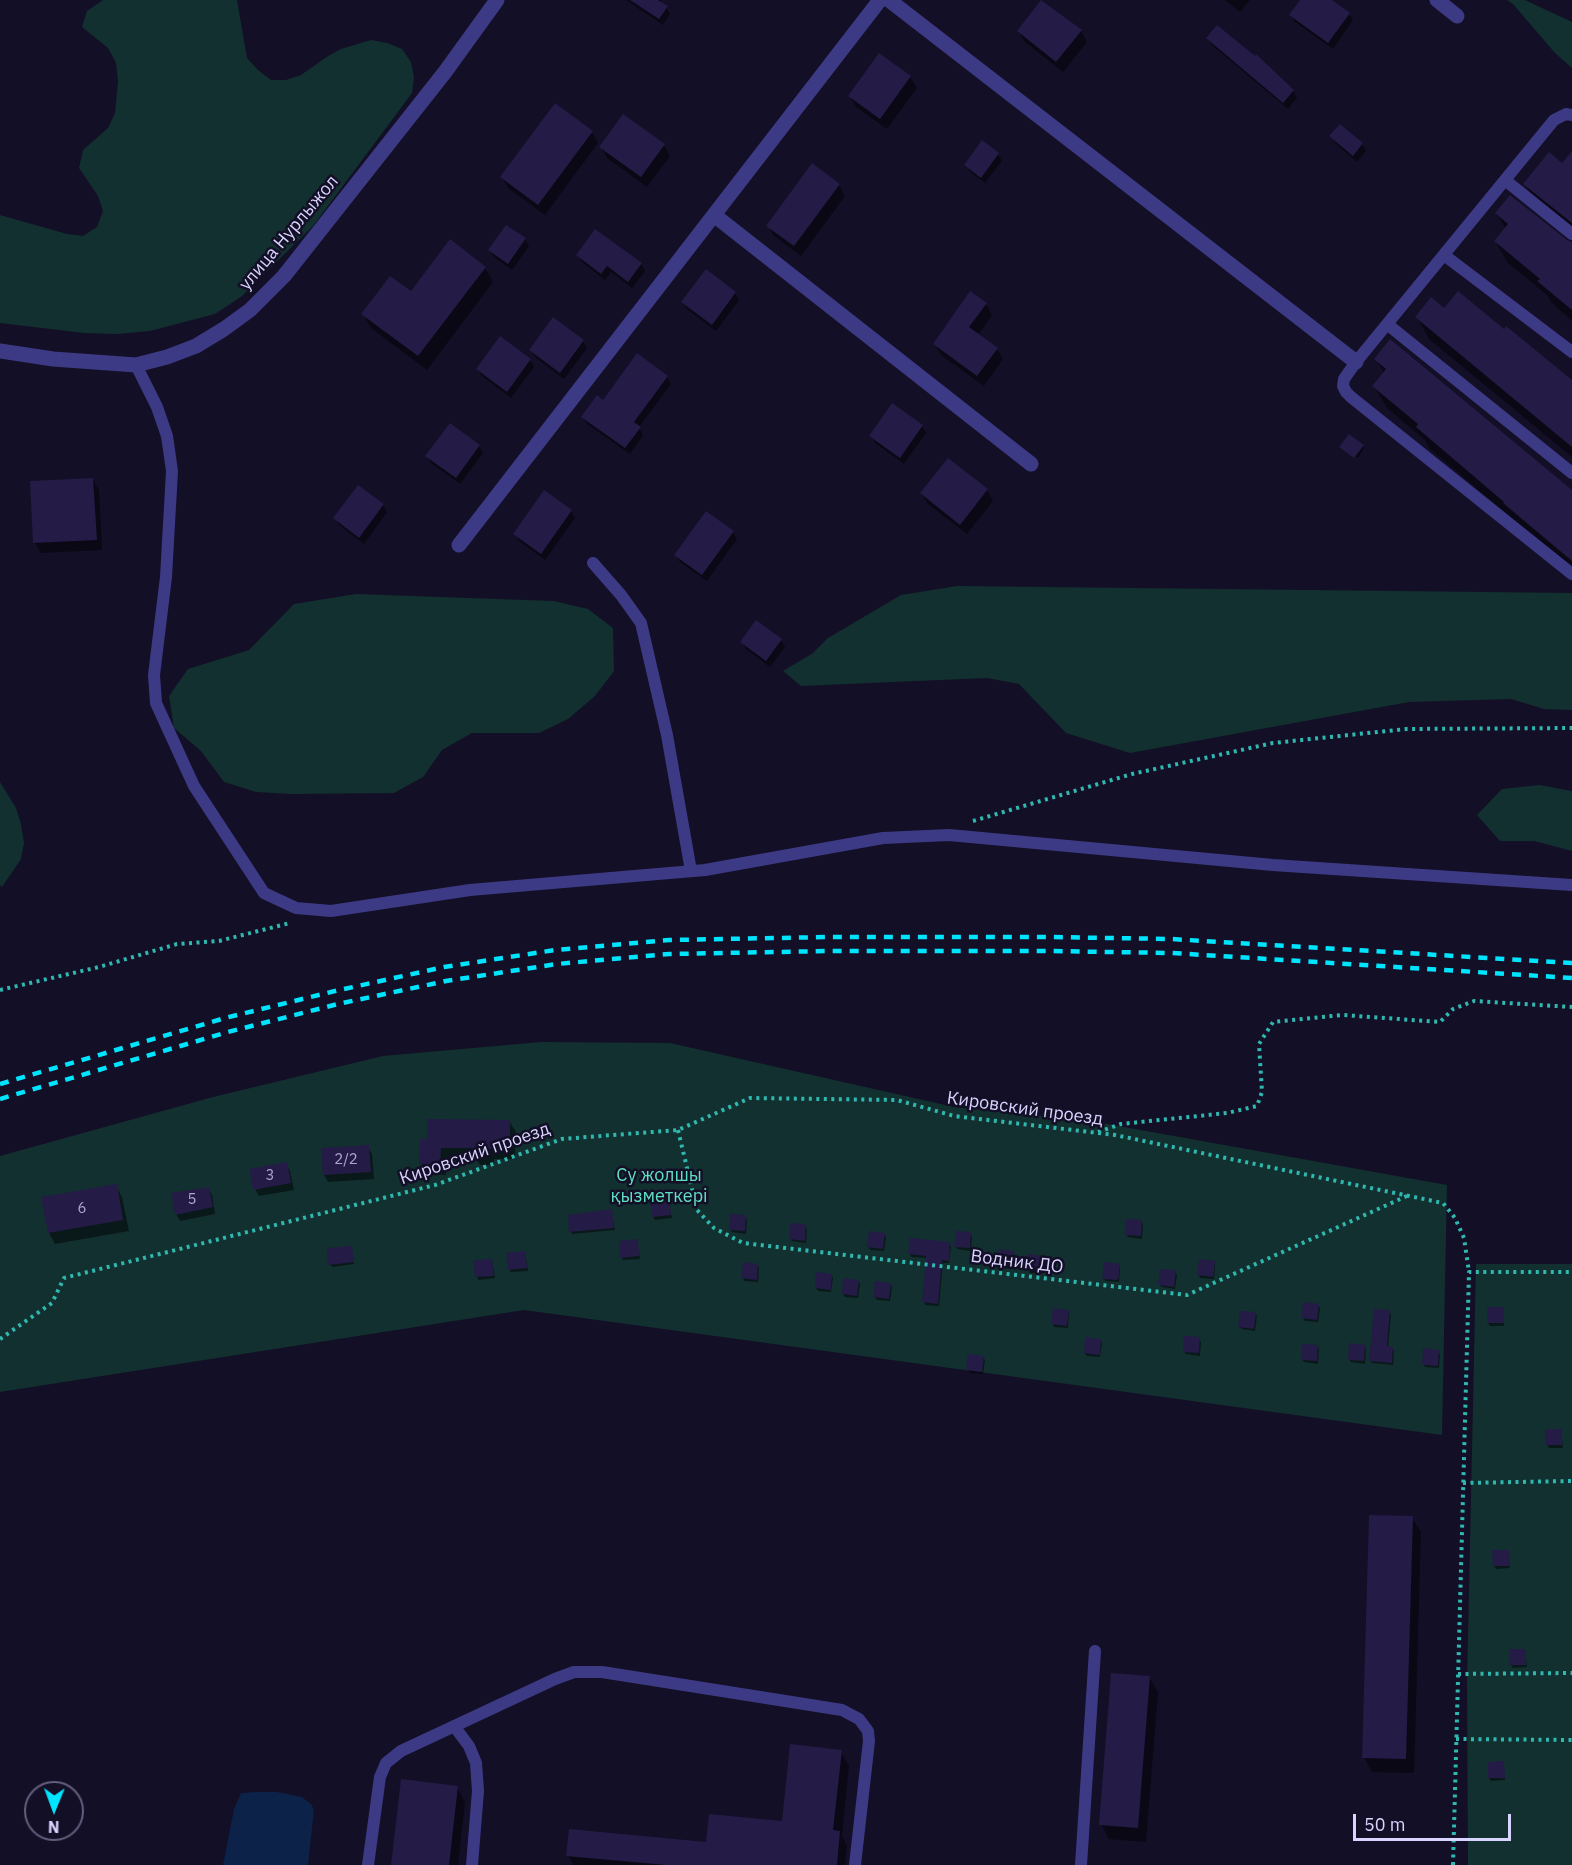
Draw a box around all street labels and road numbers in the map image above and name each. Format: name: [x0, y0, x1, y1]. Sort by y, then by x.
street label: улица Нурлыжол: [235, 171, 343, 295]
street label: Кировский проезд: [945, 1087, 1105, 1131]
street label: Кировский проезд: [397, 1118, 553, 1190]
street label: Водник ДО: [969, 1246, 1065, 1278]

